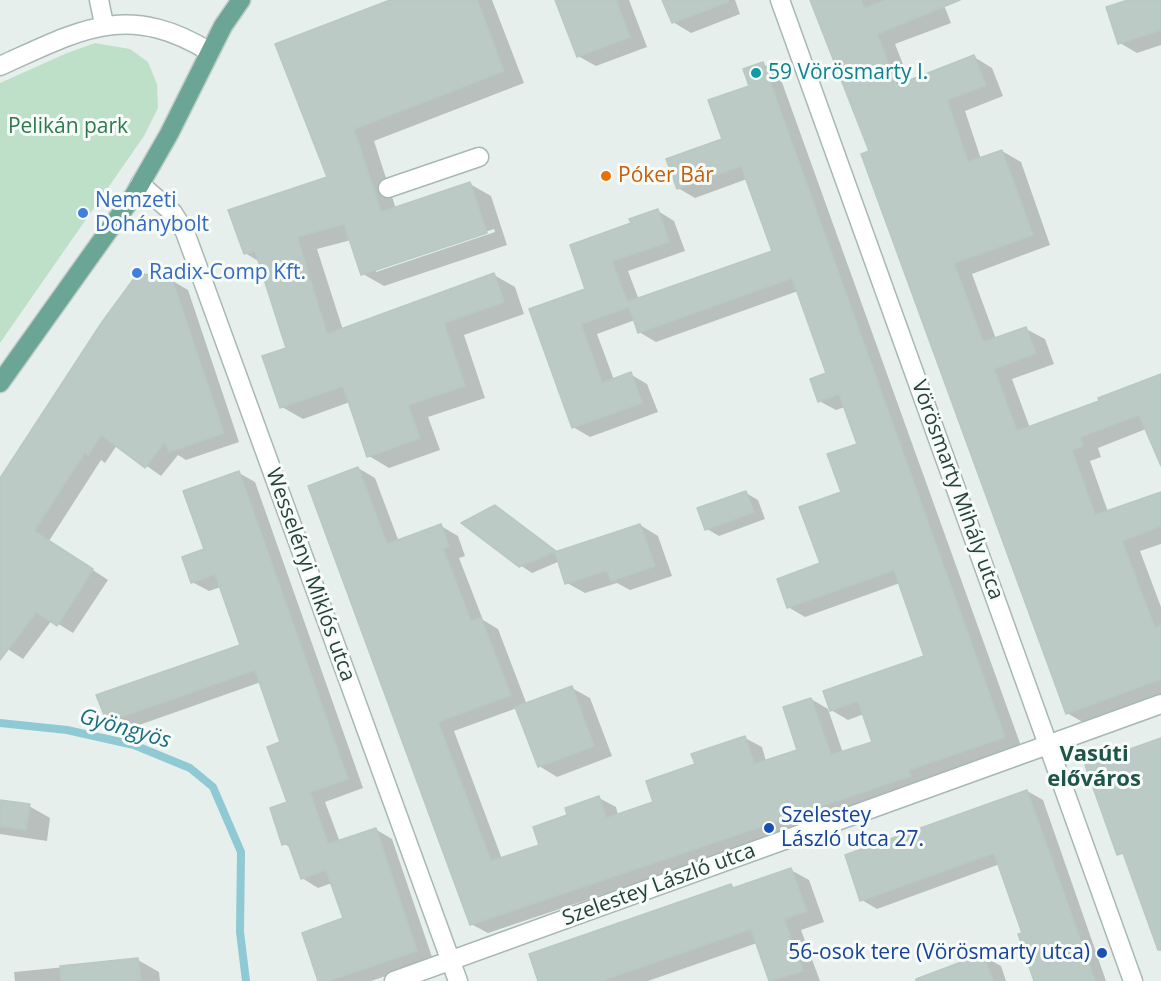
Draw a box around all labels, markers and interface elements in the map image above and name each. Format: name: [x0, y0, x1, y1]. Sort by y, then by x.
place label: 59 Vörösmarty I.: [768, 60, 928, 86]
marker: 59 Vörösmarty I.: [749, 66, 763, 80]
park label: Pelikán park: [8, 114, 128, 140]
place label: Póker Bár: [618, 163, 714, 189]
marker: Póker Bár: [599, 169, 613, 183]
place label: Nemzeti Dohánybolt: [95, 188, 209, 238]
marker: Nemzeti Dohánybolt: [76, 206, 90, 220]
place label: Radix-Comp Kft.: [149, 260, 306, 286]
marker: Radix-Comp Kft.: [130, 266, 144, 280]
street label: Vörösmarty Mihály utca: [906, 377, 1008, 603]
street label: Wesselényi Miklós utca: [260, 465, 360, 685]
water label: Gyöngyös: [76, 703, 174, 755]
district label: Vasúti előváros: [1047, 742, 1141, 794]
place label: Szelestey László utca 27.: [781, 803, 924, 853]
marker: Szelestey László utca 27.: [762, 821, 776, 835]
street label: Szelestey László utca: [559, 838, 759, 932]
place label: 56-osok tere (Vörösmarty utca): [788, 940, 1090, 966]
marker: 56-osok tere (Vörösmarty utca): [1095, 946, 1109, 960]

